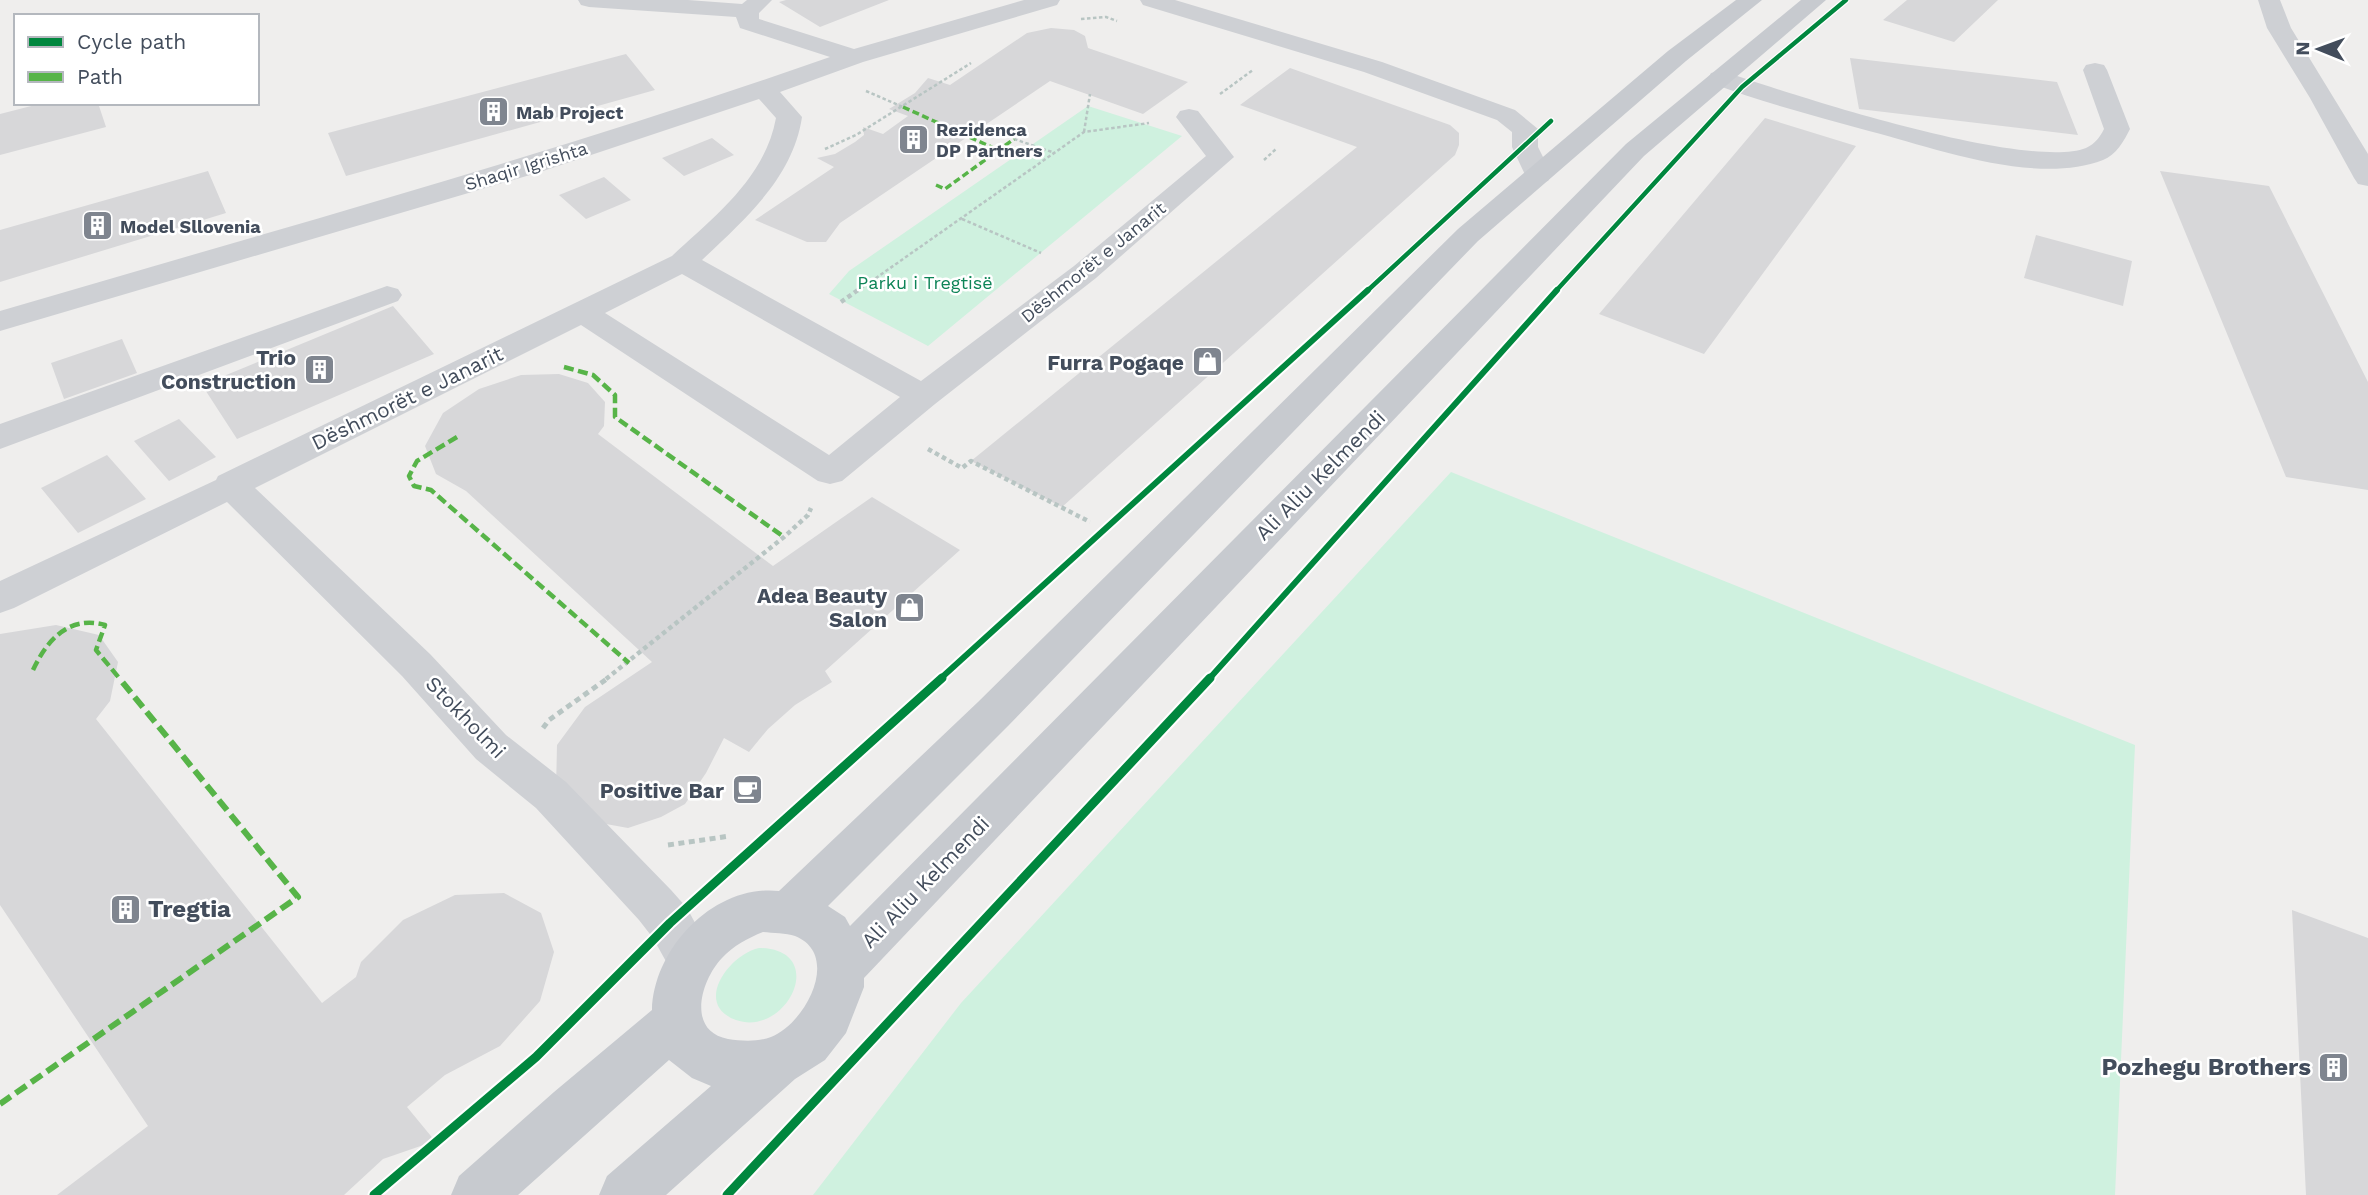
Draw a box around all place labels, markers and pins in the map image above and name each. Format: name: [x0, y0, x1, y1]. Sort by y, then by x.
building icon: Mab Project: [476, 95, 510, 129]
place label: Mab Project: [516, 102, 623, 123]
place label: Rezidenca DP Partners: [936, 119, 1043, 161]
building icon: Rezidenca DP Partners: [896, 122, 930, 156]
building icon: Model Sllovenia: [80, 209, 114, 243]
place label: Model Sllovenia: [120, 216, 261, 237]
place label: Trio Construction: [161, 345, 296, 394]
shop icon: Furra Pogaqe: [1190, 345, 1224, 379]
place label: Furra Pogaqe: [1047, 350, 1184, 375]
building icon: Trio Construction: [302, 352, 336, 386]
place label: Adea Beauty Salon: [757, 583, 887, 632]
shop icon: Adea Beauty Salon: [893, 590, 927, 624]
cafe icon: Positive Bar: [730, 773, 764, 807]
place label: Positive Bar: [600, 778, 724, 803]
building icon: Tregtia: [108, 892, 142, 926]
place label: Tregtia: [148, 895, 231, 923]
building icon: Pozhegu Brothers: [2317, 1050, 2351, 1084]
place label: Pozhegu Brothers: [2101, 1053, 2311, 1081]

